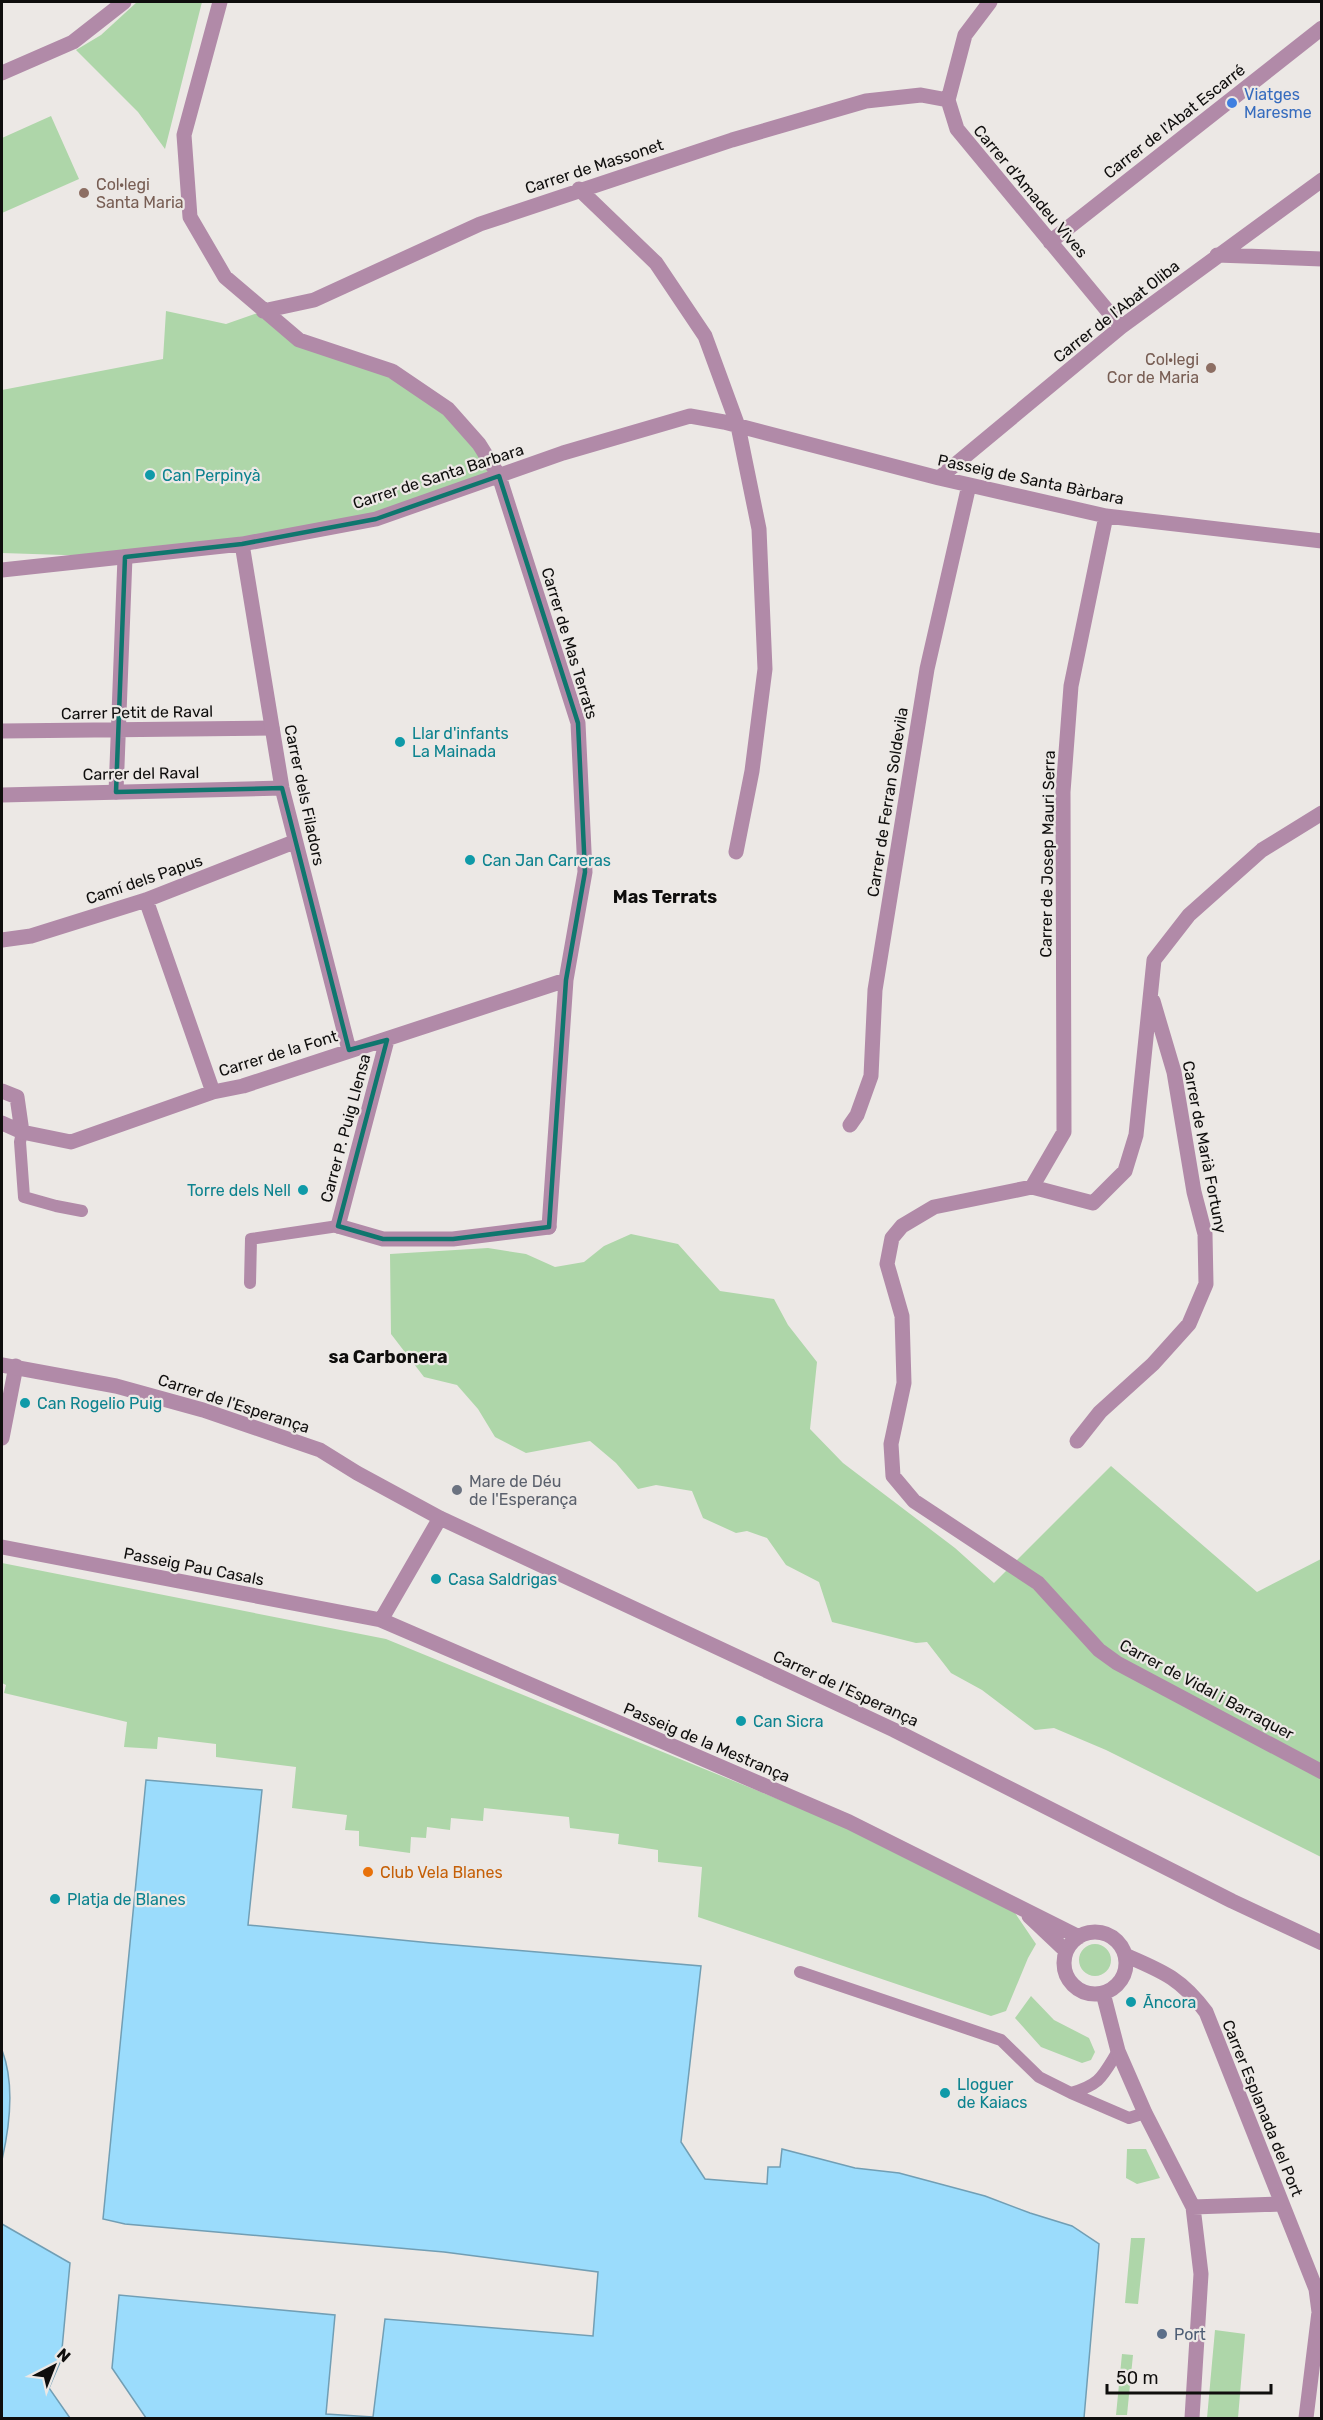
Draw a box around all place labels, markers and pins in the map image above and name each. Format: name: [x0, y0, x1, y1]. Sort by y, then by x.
place label: Viatges Maresme: [1244, 85, 1312, 122]
marker: Viatges Maresme: [1225, 96, 1239, 110]
place label: Col·legi Santa Maria: [96, 175, 184, 212]
marker: Col·legi Santa Maria: [77, 186, 91, 200]
place label: Col·legi Cor de Maria: [1107, 350, 1199, 387]
marker: Col·legi Cor de Maria: [1204, 361, 1218, 375]
place label: Can Perpinyà: [162, 466, 261, 485]
marker: Can Perpinyà: [143, 468, 157, 482]
place label: Llar d'infants La Mainada: [412, 724, 509, 761]
marker: Llar d'infants La Mainada: [393, 735, 407, 749]
place label: Can Jan Carreras: [482, 851, 611, 870]
marker: Can Jan Carreras: [463, 853, 477, 867]
place label: Torre dels Nell: [187, 1181, 291, 1200]
marker: Torre dels Nell: [296, 1183, 310, 1197]
place label: Can Rogelio Puig: [37, 1394, 162, 1413]
marker: Can Rogelio Puig: [18, 1396, 32, 1410]
place label: Mare de Déu de l'Esperança: [469, 1472, 577, 1509]
marker: Mare de Déu de l'Esperança: [450, 1483, 464, 1497]
place label: Casa Saldrigas: [448, 1570, 557, 1589]
marker: Casa Saldrigas: [429, 1572, 443, 1586]
place label: Can Sicra: [753, 1712, 824, 1731]
marker: Can Sicra: [734, 1714, 748, 1728]
place label: Club Vela Blanes: [380, 1863, 503, 1882]
marker: Club Vela Blanes: [361, 1865, 375, 1879]
place label: Platja de Blanes: [67, 1890, 186, 1909]
marker: Platja de Blanes: [48, 1892, 62, 1906]
place label: Ãncora: [1143, 1993, 1196, 2012]
marker: Ãncora: [1124, 1995, 1138, 2009]
place label: Lloguer de Kaiacs: [957, 2075, 1027, 2112]
marker: Lloguer de Kaiacs: [938, 2086, 952, 2100]
place label: Port: [1174, 2325, 1206, 2344]
marker: Port: [1155, 2327, 1169, 2341]

